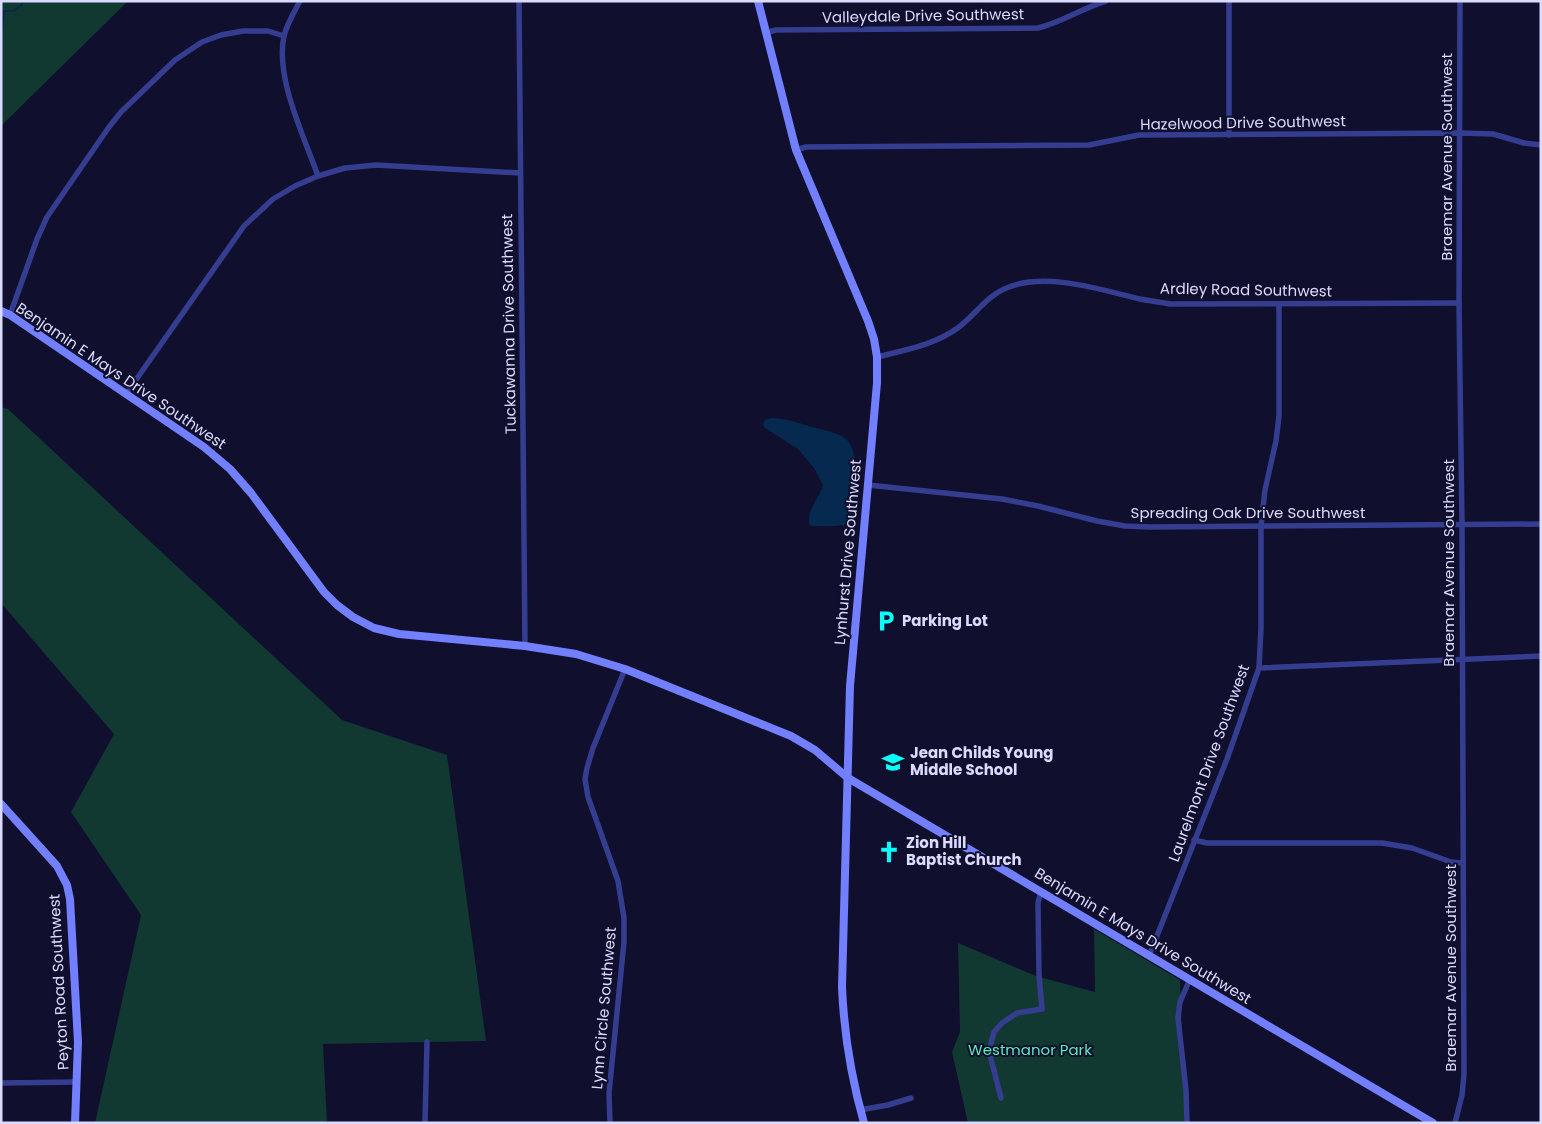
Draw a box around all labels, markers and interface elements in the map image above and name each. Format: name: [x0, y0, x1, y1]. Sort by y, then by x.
street label: Valleydale Drive Southwest: [822, 3, 1024, 28]
street label: Braemar Avenue Southwest: [1436, 53, 1457, 261]
street label: Hazelwood Drive Southwest: [1140, 110, 1346, 135]
street label: Tuckawanna Drive Southwest: [496, 214, 521, 434]
street label: Ardley Road Southwest: [1160, 277, 1332, 302]
street label: Benjamin E Mays Drive Southwest: [12, 297, 230, 454]
street label: Lynhurst Drive Southwest: [829, 458, 866, 646]
street label: Braemar Avenue Southwest: [1438, 459, 1459, 667]
street label: Spreading Oak Drive Southwest: [1131, 502, 1365, 523]
parking icon: Parking Lot: [873, 608, 899, 634]
place label: Parking Lot: [902, 610, 988, 631]
street label: Laurelmont Drive Southwest: [1163, 661, 1254, 864]
place label: Jean Childs Young Middle School: [910, 742, 1054, 780]
school or university icon: Jean Childs Young Middle School: [880, 749, 906, 775]
place label: Zion Hill Baptist Church: [906, 832, 1022, 870]
church icon: Zion Hill Baptist Church: [876, 839, 902, 865]
street label: Benjamin E Mays Drive Southwest: [1031, 862, 1256, 1009]
street label: Braemar Avenue Southwest: [1440, 864, 1461, 1072]
street label: Peyton Road Southwest: [43, 894, 74, 1070]
street label: Lynn Circle Southwest: [586, 926, 621, 1090]
park label: Westmanor Park: [968, 1039, 1092, 1060]

